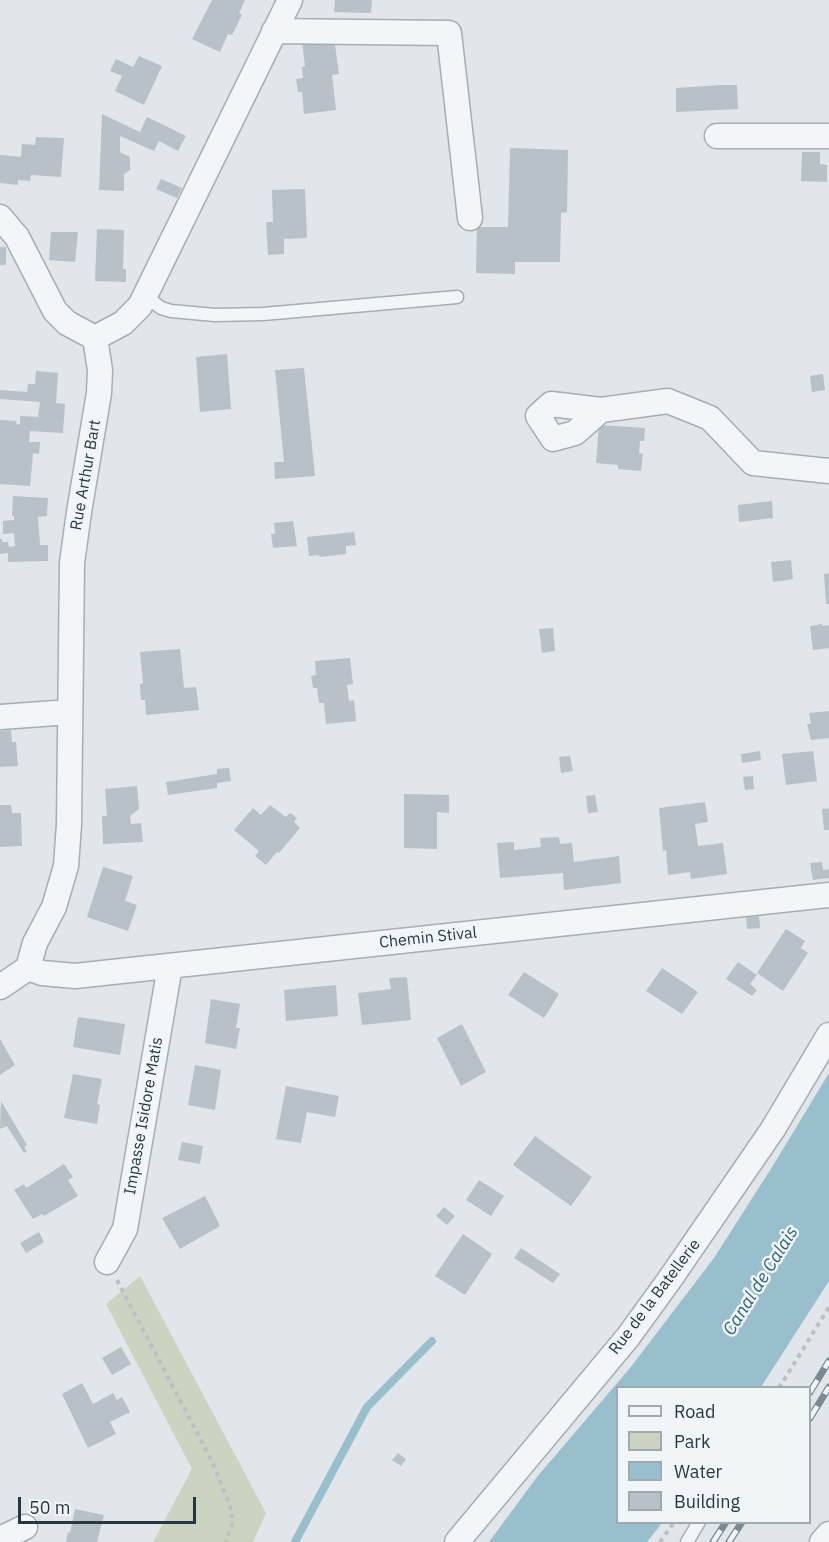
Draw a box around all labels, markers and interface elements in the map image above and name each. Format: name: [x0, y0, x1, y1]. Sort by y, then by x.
street label: Rue Arthur Bart: [67, 418, 105, 532]
street label: Chemin Stival: [378, 923, 478, 953]
street label: Impasse Isidore Matis: [121, 1036, 167, 1196]
water label: Canal de Calais: [719, 1223, 803, 1339]
street label: Rue de la Batellerie: [605, 1235, 705, 1359]
legend: [616, 1386, 811, 1524]
text: Road: [674, 1400, 715, 1423]
text: Park: [674, 1430, 710, 1453]
text: Water: [674, 1460, 722, 1483]
scale bar: [21, 1485, 200, 1523]
text: Building: [674, 1490, 740, 1513]
text: 50 m: [29, 1496, 71, 1519]

